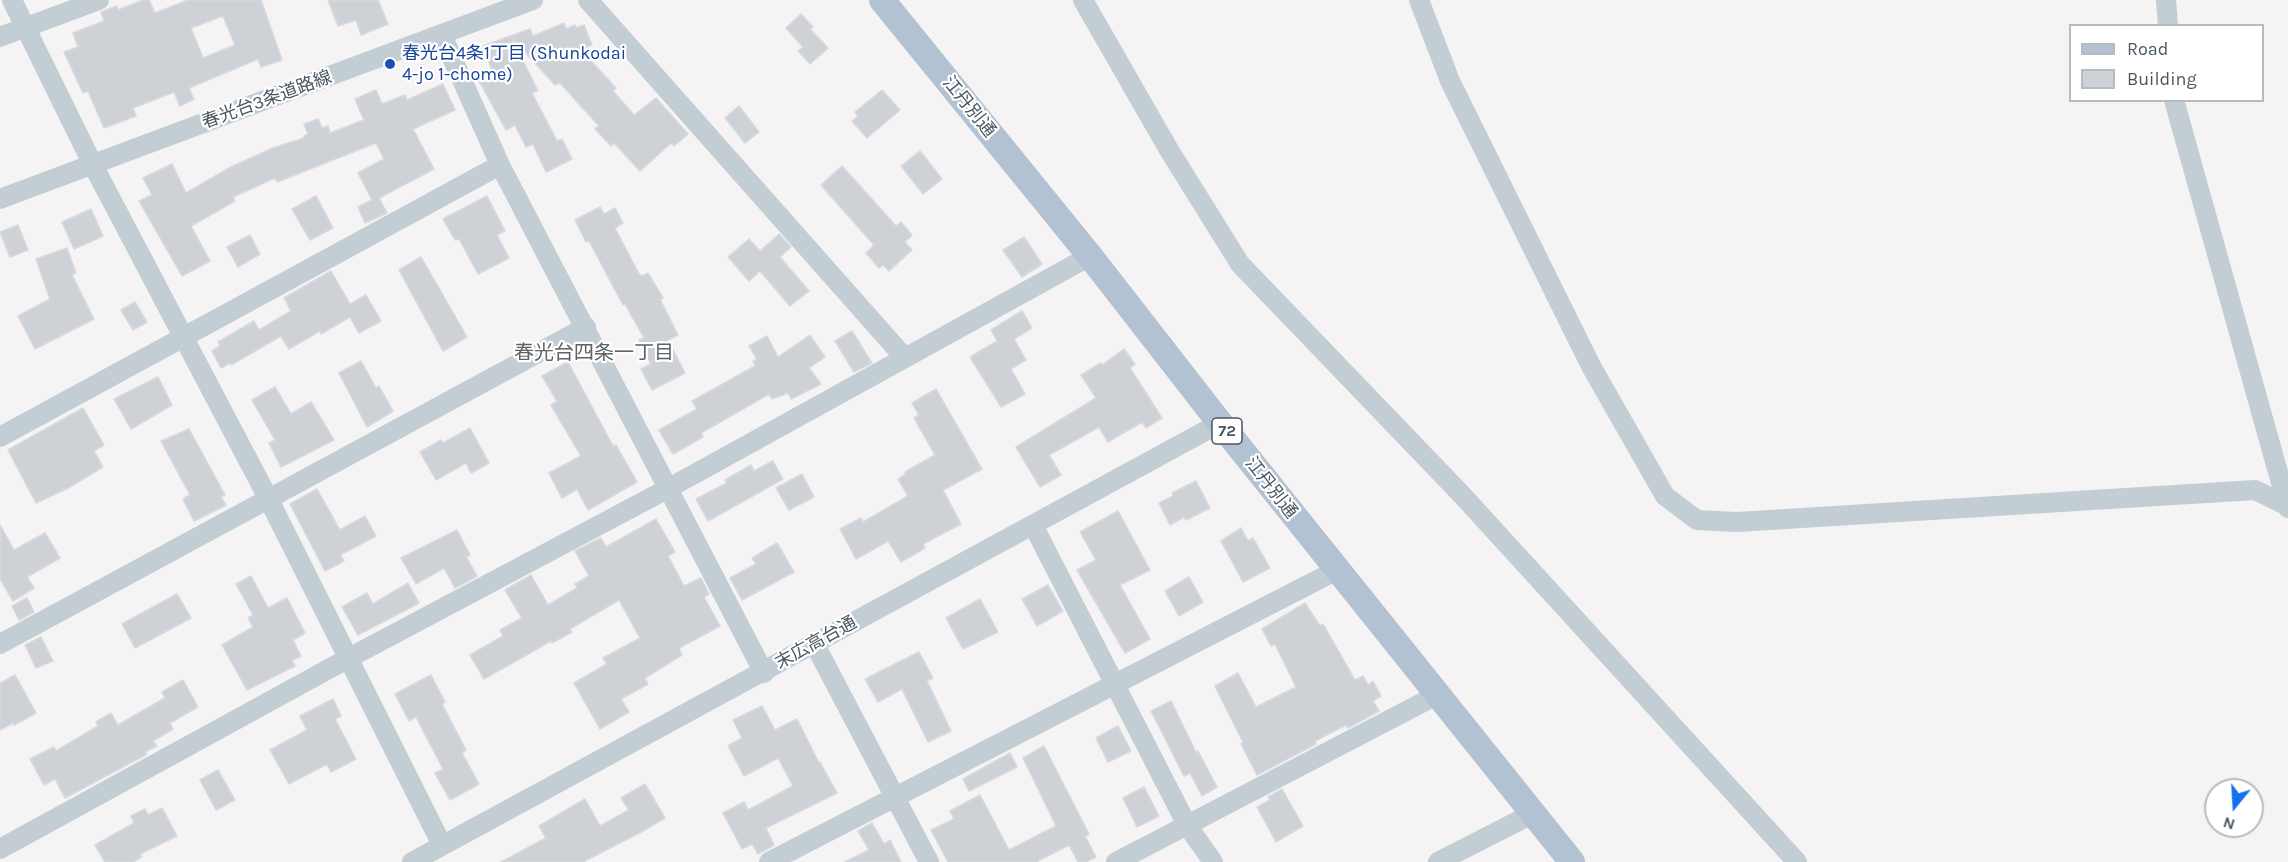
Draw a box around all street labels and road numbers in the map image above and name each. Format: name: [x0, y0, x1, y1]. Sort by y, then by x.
street label: 春光台3条道路線: [199, 66, 335, 134]
street label: 江丹別通: [938, 72, 1000, 142]
road number: 72: [1212, 418, 1242, 444]
street label: 江丹別通: [1240, 453, 1302, 523]
street label: 末広高台通: [771, 612, 861, 674]

